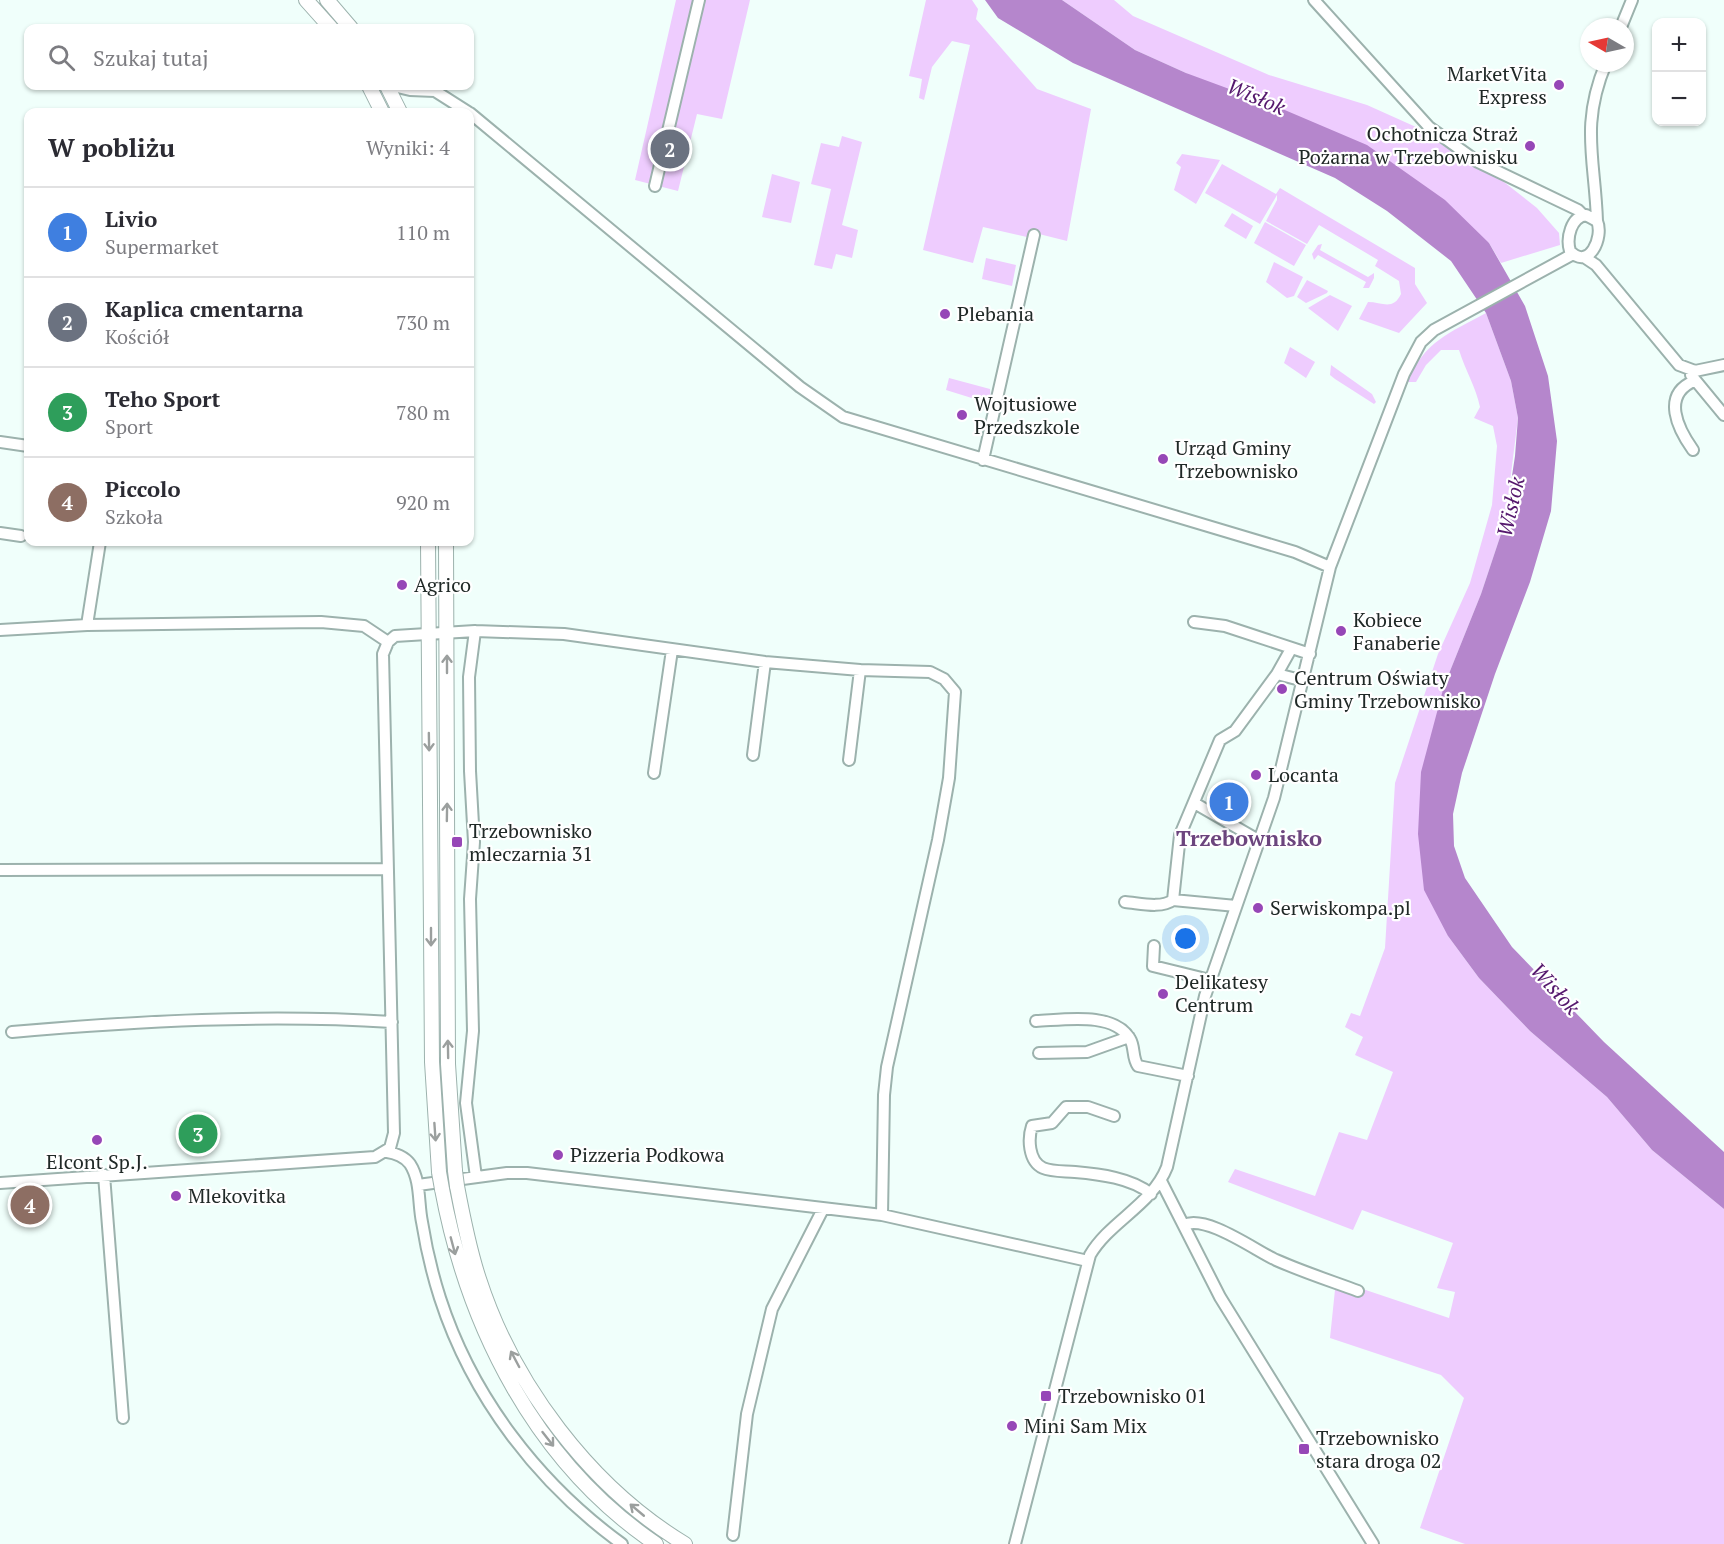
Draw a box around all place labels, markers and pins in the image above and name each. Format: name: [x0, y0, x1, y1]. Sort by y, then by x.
place label: MarketVita Express: [1447, 60, 1547, 110]
marker: MarketVita Express: [1552, 78, 1566, 92]
place label: Ochotnicza Straż Pożarna w Trzebownisku: [1298, 120, 1518, 170]
pin: 2: [650, 126, 690, 172]
marker: Ochotnicza Straż Pożarna w Trzebownisku: [1523, 139, 1537, 153]
place label: Plebania: [957, 300, 1034, 327]
marker: Plebania: [938, 307, 952, 321]
place label: Wojtusiowe Przedszkole: [974, 390, 1080, 440]
marker: Wojtusiowe Przedszkole: [955, 408, 969, 422]
place label: Urząd Gminy Trzebownisko: [1175, 434, 1298, 484]
marker: Urząd Gminy Trzebownisko: [1156, 452, 1170, 466]
place label: Agrico: [414, 571, 471, 598]
marker: Agrico: [395, 578, 409, 592]
place label: Kobiece Fanaberie: [1353, 606, 1441, 656]
marker: Kobiece Fanaberie: [1334, 624, 1348, 638]
place label: Centrum Oświaty Gminy Trzebownisko: [1294, 664, 1481, 714]
marker: Centrum Oświaty Gminy Trzebownisko: [1275, 682, 1289, 696]
place label: Locanta: [1268, 761, 1339, 788]
marker: Locanta: [1249, 768, 1263, 782]
pin: 1: [1210, 780, 1248, 824]
place label: Trzebownisko mleczarnia 31: [469, 817, 593, 867]
marker: Trzebownisko mleczarnia 31: [450, 835, 464, 849]
place label: Serwiskompa.pl: [1270, 894, 1411, 921]
marker: Serwiskompa.pl: [1251, 901, 1265, 915]
place label: Delikatesy Centrum: [1175, 968, 1269, 1018]
marker: Delikatesy Centrum: [1156, 987, 1170, 1001]
pin: 3: [178, 1112, 218, 1156]
marker: Elcont Sp.J.: [90, 1133, 104, 1147]
place label: Pizzeria Podkowa: [570, 1141, 725, 1168]
place label: Elcont Sp.J.: [46, 1148, 148, 1175]
marker: Pizzeria Podkowa: [551, 1148, 565, 1162]
pin: 4: [10, 1182, 50, 1228]
place label: Mlekovitka: [188, 1182, 286, 1209]
marker: Mlekovitka: [169, 1189, 183, 1203]
place label: Trzebownisko 01: [1058, 1382, 1207, 1409]
marker: Trzebownisko 01: [1039, 1389, 1053, 1403]
place label: Mini Sam Mix: [1024, 1412, 1147, 1439]
marker: Mini Sam Mix: [1005, 1419, 1019, 1433]
place label: Trzebownisko stara droga 02: [1316, 1424, 1441, 1474]
marker: Trzebownisko stara droga 02: [1297, 1442, 1311, 1456]

